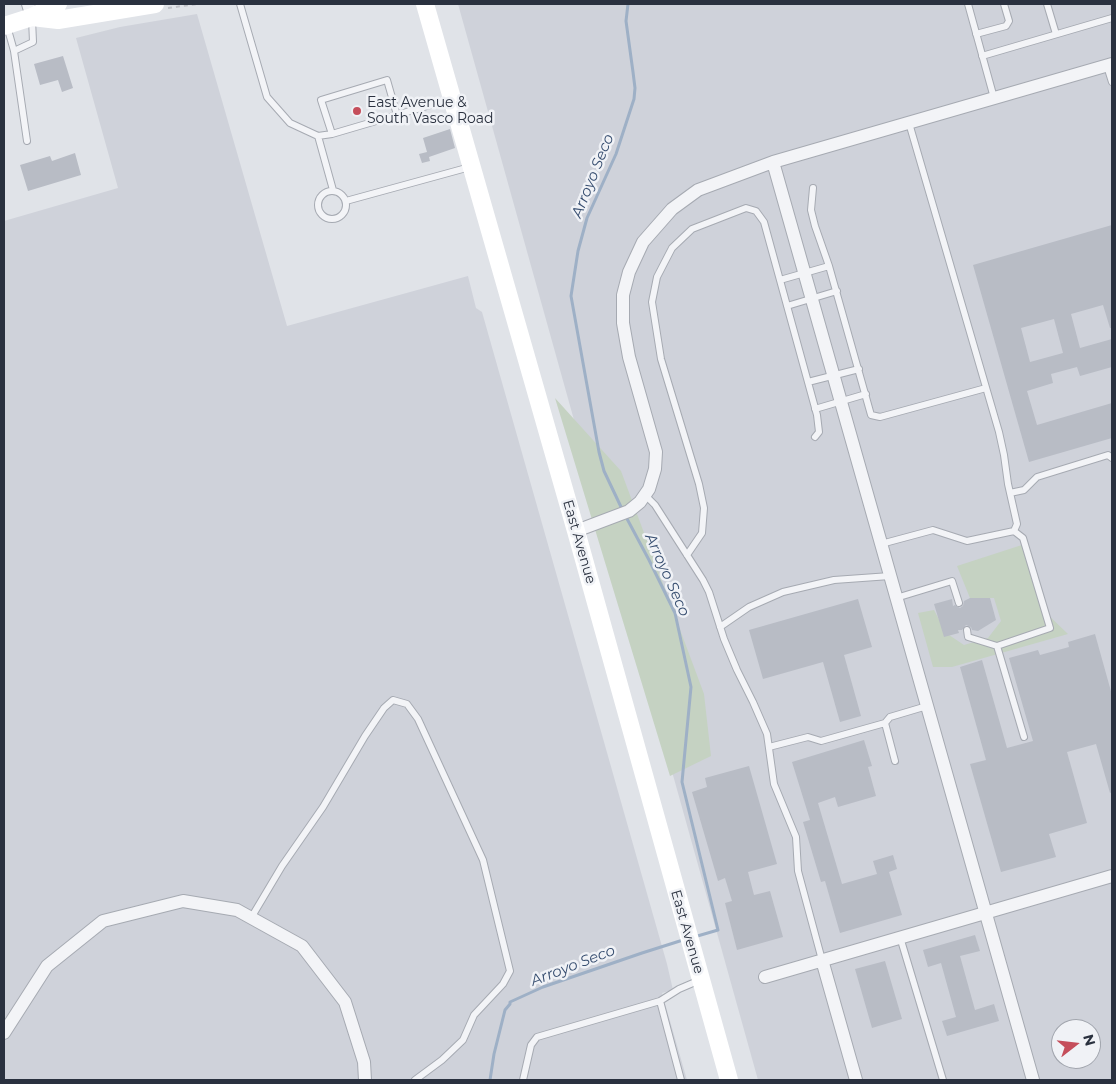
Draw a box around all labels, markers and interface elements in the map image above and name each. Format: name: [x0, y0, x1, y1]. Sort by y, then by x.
place label: East Avenue & South Vasco Road: [367, 95, 494, 128]
marker: East Avenue & South Vasco Road: [351, 105, 363, 117]
water label: Arroyo Seco: [568, 131, 618, 221]
street label: East Avenue: [559, 498, 599, 586]
water label: Arroyo Seco: [641, 531, 693, 619]
street label: East Avenue: [667, 888, 707, 976]
water label: Arroyo Seco: [528, 942, 618, 990]
north arrow: [1051, 1019, 1101, 1069]
text: N: [1079, 1032, 1100, 1048]

